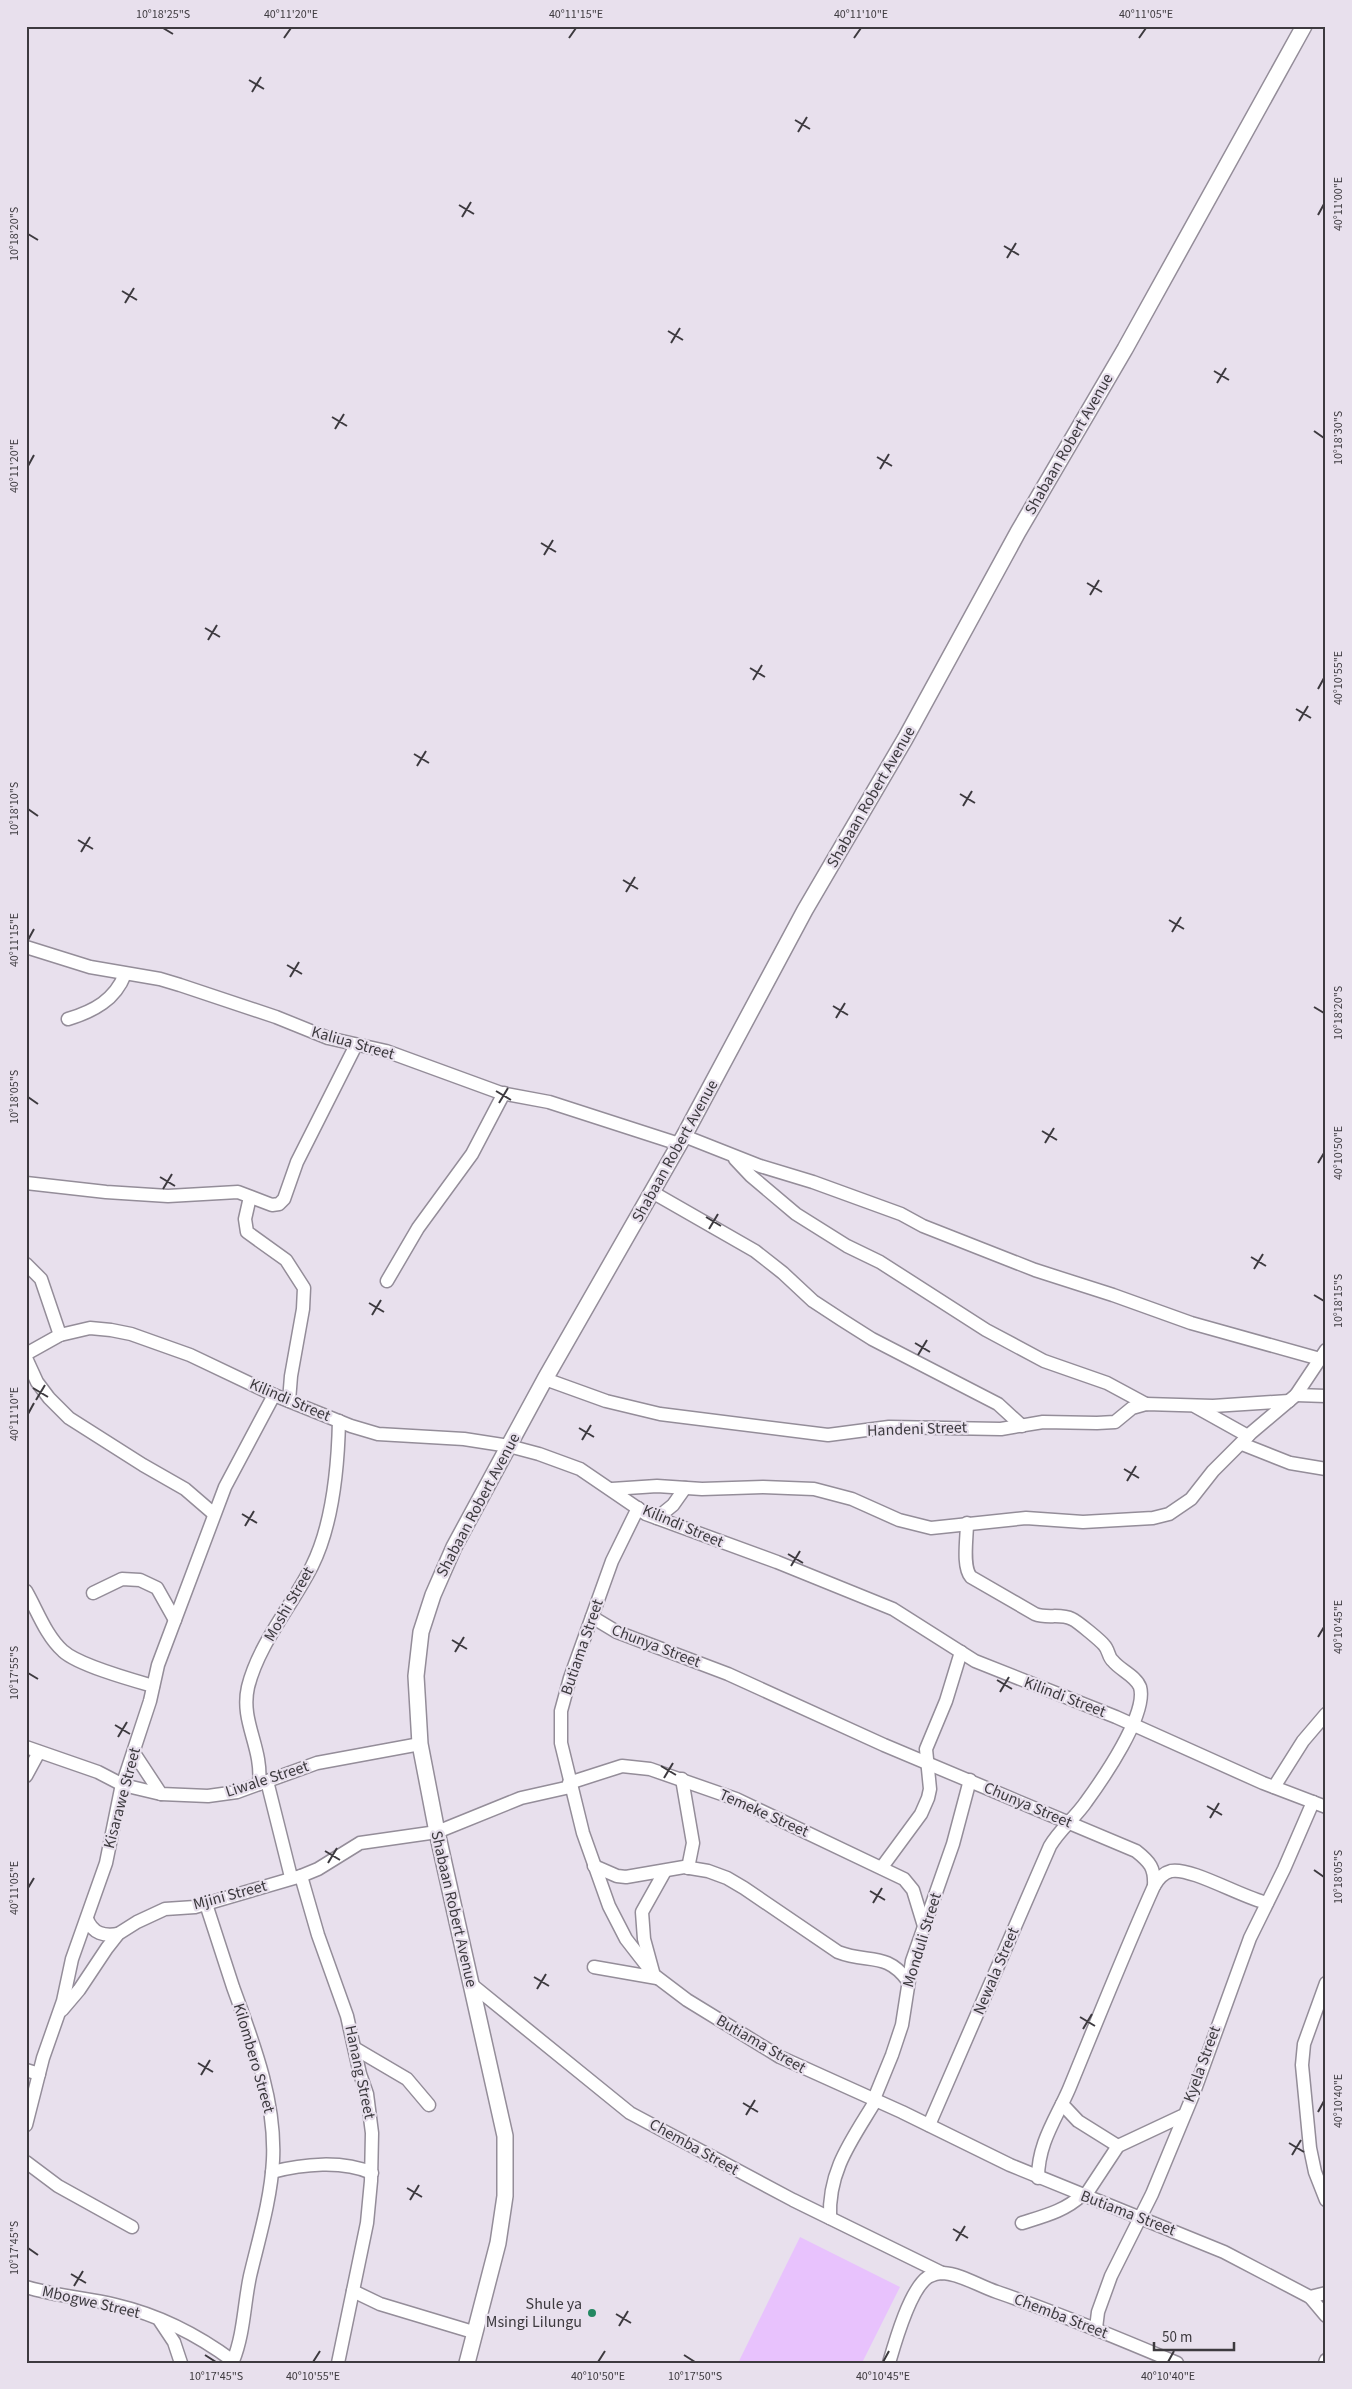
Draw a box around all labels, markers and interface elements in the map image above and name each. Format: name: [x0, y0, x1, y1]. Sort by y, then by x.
text: 10°18'25"S: [136, 6, 190, 23]
text: 40°11'20"E: [264, 6, 318, 23]
text: 40°11'15"E: [549, 6, 603, 23]
text: 40°11'10"E: [834, 6, 888, 23]
text: 40°11'05"E: [1119, 6, 1173, 23]
text: 40°11'00"E: [1330, 177, 1347, 231]
text: 10°18'20"S: [6, 207, 23, 261]
street label: Shabaan Robert Avenue: [1019, 369, 1119, 519]
text: 10°18'30"S: [1330, 411, 1347, 465]
text: 40°11'20"E: [6, 439, 23, 493]
text: 40°10'55"E: [1330, 651, 1347, 705]
street label: Shabaan Robert Avenue: [821, 722, 921, 872]
text: 10°18'10"S: [6, 782, 23, 836]
text: 40°11'15"E: [6, 913, 23, 967]
text: 10°18'20"S: [1330, 986, 1347, 1040]
street label: Kaliua Street: [309, 1021, 398, 1066]
text: 10°18'05"S: [6, 1070, 23, 1124]
street label: Shabaan Robert Avenue: [627, 1076, 723, 1226]
text: 40°10'50"E: [1330, 1126, 1347, 1180]
text: 10°18'15"S: [1330, 1274, 1347, 1328]
street label: Kilindi Street: [246, 1373, 334, 1427]
text: 40°11'10"E: [6, 1387, 23, 1441]
street label: Handeni Street: [867, 1416, 968, 1442]
street label: Shabaan Robert Avenue: [431, 1429, 525, 1581]
street label: Kilindi Street: [639, 1499, 727, 1553]
street label: Moshi Street: [259, 1562, 320, 1645]
street label: Butiama Street: [555, 1596, 609, 1698]
text: 40°10'45"E: [1330, 1600, 1347, 1654]
street label: Chunya Street: [608, 1619, 704, 1673]
text: 10°17'55"S: [6, 1646, 23, 1700]
street label: Kilindi Street: [1021, 1671, 1110, 1723]
street label: Kisarawe Street: [98, 1744, 146, 1851]
street label: Liwale Street: [223, 1755, 312, 1803]
street label: Chunya Street: [981, 1777, 1076, 1834]
street label: Temeke Street: [716, 1784, 813, 1843]
street label: Shabaan Robert Avenue: [425, 1829, 483, 1989]
text: 10°18'05"S: [1330, 1850, 1347, 1904]
text: 40°11'05"E: [6, 1861, 23, 1915]
street label: Mjini Street: [191, 1874, 270, 1915]
street label: Monduli Street: [897, 1889, 947, 1990]
street label: Newala Street: [968, 1923, 1025, 2018]
street label: Kilombero Street: [228, 2000, 280, 2116]
street label: Butiama Street: [712, 2009, 810, 2079]
street label: Kyela Street: [1178, 2022, 1226, 2105]
street label: Hanang Street: [339, 2023, 381, 2122]
text: 40°10'40"E: [1330, 2074, 1347, 2128]
street label: Chemba Street: [645, 2113, 743, 2181]
street label: Butiama Street: [1077, 2185, 1179, 2241]
text: 10°17'45"S: [6, 2221, 23, 2275]
street label: Mbogwe Street: [40, 2280, 143, 2324]
street label: Chemba Street: [1011, 2288, 1112, 2344]
place label: Shule ya Msingi Lilungu: [486, 2293, 582, 2333]
marker: Shule ya Msingi Lilungu: [586, 2307, 598, 2319]
scale bar: [1154, 2319, 1234, 2351]
text: 50 m: [1162, 2327, 1192, 2348]
text: 10°17'45"S: [189, 2368, 243, 2385]
text: 40°10'55"E: [286, 2368, 340, 2385]
text: 40°10'50"E: [571, 2368, 625, 2385]
text: 10°17'50"S: [668, 2368, 722, 2385]
text: 40°10'45"E: [856, 2368, 910, 2385]
text: 40°10'40"E: [1141, 2368, 1195, 2385]

